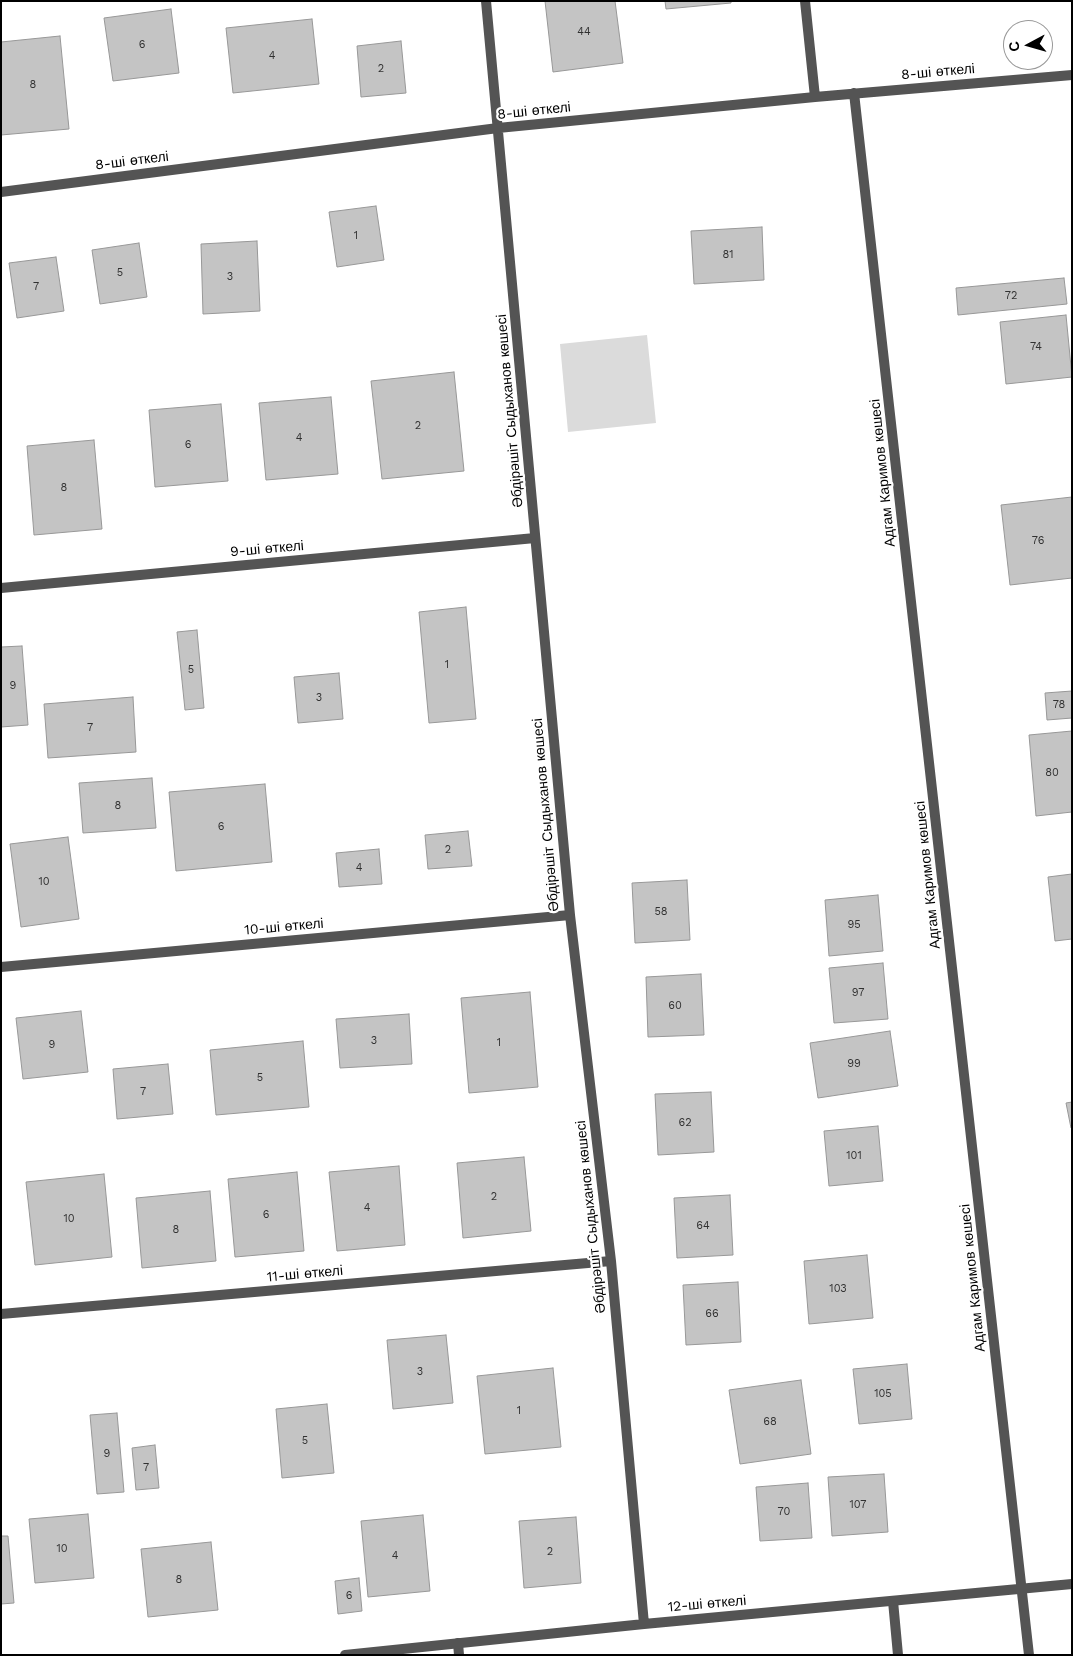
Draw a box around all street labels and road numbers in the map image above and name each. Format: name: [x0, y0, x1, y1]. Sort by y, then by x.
street label: 8-ші өткелі: [900, 60, 976, 84]
street label: 8-ші өткелі: [496, 99, 572, 123]
street label: 8-ші өткелі: [94, 148, 170, 174]
street label: Әбдірәшіт Сыдыханов көшесі: [493, 314, 527, 508]
street label: Адгам Каримов көшесі: [867, 398, 899, 548]
street label: 9-ші өткелі: [229, 537, 305, 561]
street label: Әбдірәшіт Сыдыханов көшесі: [529, 718, 563, 912]
street label: Адгам Каримов көшесі: [912, 800, 944, 950]
street label: 10-ші өткелі: [244, 915, 324, 939]
street label: Әбдірәшіт Сыдыханов көшесі: [573, 1120, 609, 1314]
street label: Адгам Каримов көшесі: [957, 1203, 989, 1353]
street label: 11-ші өткелі: [266, 1262, 344, 1286]
street label: 12-ші өткелі: [667, 1592, 747, 1616]

